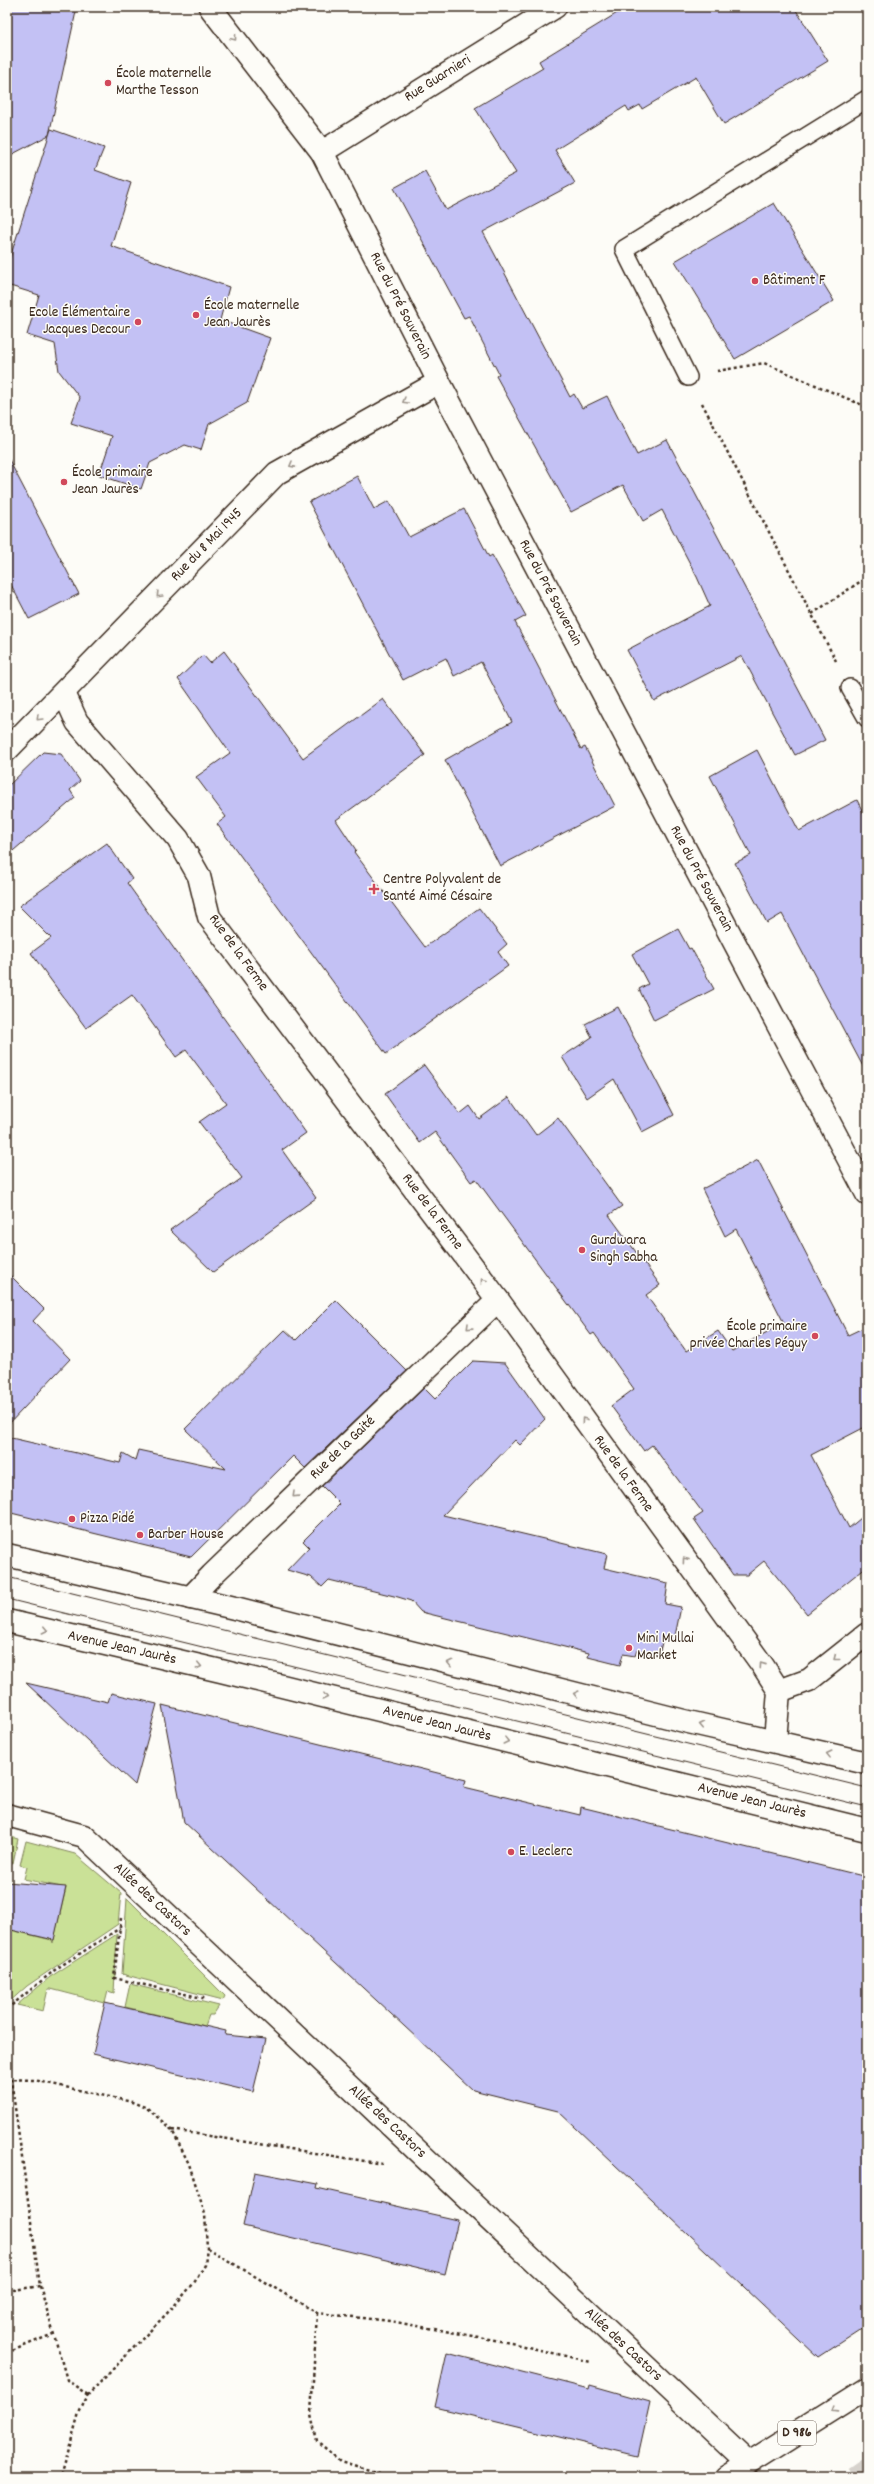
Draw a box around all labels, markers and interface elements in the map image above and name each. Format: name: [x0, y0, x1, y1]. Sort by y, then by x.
one-way arrow: [229, 33, 236, 40]
street label: Rue Guarnieri: [400, 50, 476, 108]
place label: École maternelle Marthe Tesson: [116, 63, 212, 102]
marker: École maternelle Marthe Tesson: [103, 78, 113, 88]
street label: Rue du Pré Souverain: [363, 248, 437, 364]
place label: Bâtiment F: [763, 270, 826, 292]
marker: Bâtiment F: [750, 276, 760, 286]
place label: École maternelle Jean Jaurès: [204, 295, 300, 334]
place label: Ecole Élémentaire Jacques Decour: [29, 302, 130, 341]
marker: École maternelle Jean Jaurès: [191, 310, 201, 320]
marker: Ecole Élémentaire Jacques Decour: [133, 317, 143, 327]
one-way arrow: [402, 397, 409, 404]
one-way arrow: [289, 460, 296, 468]
place label: École primaire Jean Jaurès: [72, 462, 153, 501]
marker: École primaire Jean Jaurès: [59, 477, 69, 487]
street label: Rue du 8 Mai 1945: [166, 503, 248, 587]
street label: Rue du Pré Souverain: [513, 536, 587, 650]
one-way arrow: [156, 590, 164, 598]
one-way arrow: [36, 713, 44, 721]
street label: Rue du Pré Souverain: [664, 822, 738, 936]
place label: Centre Polyvalent de Santé Aimé Césaire: [383, 869, 502, 908]
marker: Centre Polyvalent de Santé Aimé Césaire: [368, 883, 380, 895]
street label: Rue de la Ferme: [202, 910, 274, 996]
street label: Rue de la Ferme: [396, 1169, 468, 1255]
place label: Gurdwara Singh Sabha: [590, 1230, 658, 1269]
marker: Gurdwara Singh Sabha: [577, 1245, 587, 1255]
one-way arrow: [481, 1279, 488, 1286]
place label: École primaire privée Charles Péguy: [690, 1316, 808, 1355]
one-way arrow: [466, 1322, 474, 1330]
marker: École primaire privée Charles Péguy: [810, 1331, 820, 1341]
street label: Rue de la Gaité: [305, 1411, 381, 1485]
one-way arrow: [582, 1418, 589, 1425]
street label: Rue de la Ferme: [587, 1431, 659, 1517]
one-way arrow: [292, 1490, 300, 1498]
place label: Pizza Pidé: [80, 1508, 134, 1530]
marker: Pizza Pidé: [67, 1514, 77, 1524]
place label: Barber House: [148, 1524, 224, 1546]
marker: Barber House: [135, 1530, 145, 1540]
one-way arrow: [682, 1557, 690, 1564]
one-way arrow: [41, 1625, 48, 1634]
street label: Avenue Jean Jaurès: [65, 1625, 179, 1671]
place label: Mini Mullai Market: [637, 1628, 694, 1667]
marker: Mini Mullai Market: [624, 1643, 634, 1653]
one-way arrow: [834, 1654, 841, 1661]
one-way arrow: [447, 1659, 453, 1667]
one-way arrow: [195, 1661, 202, 1670]
one-way arrow: [759, 1662, 767, 1669]
one-way arrow: [573, 1691, 579, 1699]
one-way arrow: [322, 1692, 328, 1700]
street label: Avenue Jean Jaurès: [380, 1700, 494, 1748]
one-way arrow: [699, 1722, 705, 1730]
one-way arrow: [503, 1736, 509, 1744]
one-way arrow: [826, 1750, 833, 1759]
street label: Avenue Jean Jaurès: [695, 1777, 809, 1825]
place label: E. Leclerc: [519, 1841, 572, 1863]
marker: E. Leclerc: [506, 1847, 516, 1857]
street label: Allée des Castors: [108, 1858, 196, 1942]
street label: Allée des Castors: [343, 2080, 431, 2164]
street label: Allée des Castors: [579, 2303, 667, 2387]
one-way arrow: [831, 2405, 838, 2413]
road number: D 986: [778, 2421, 816, 2445]

